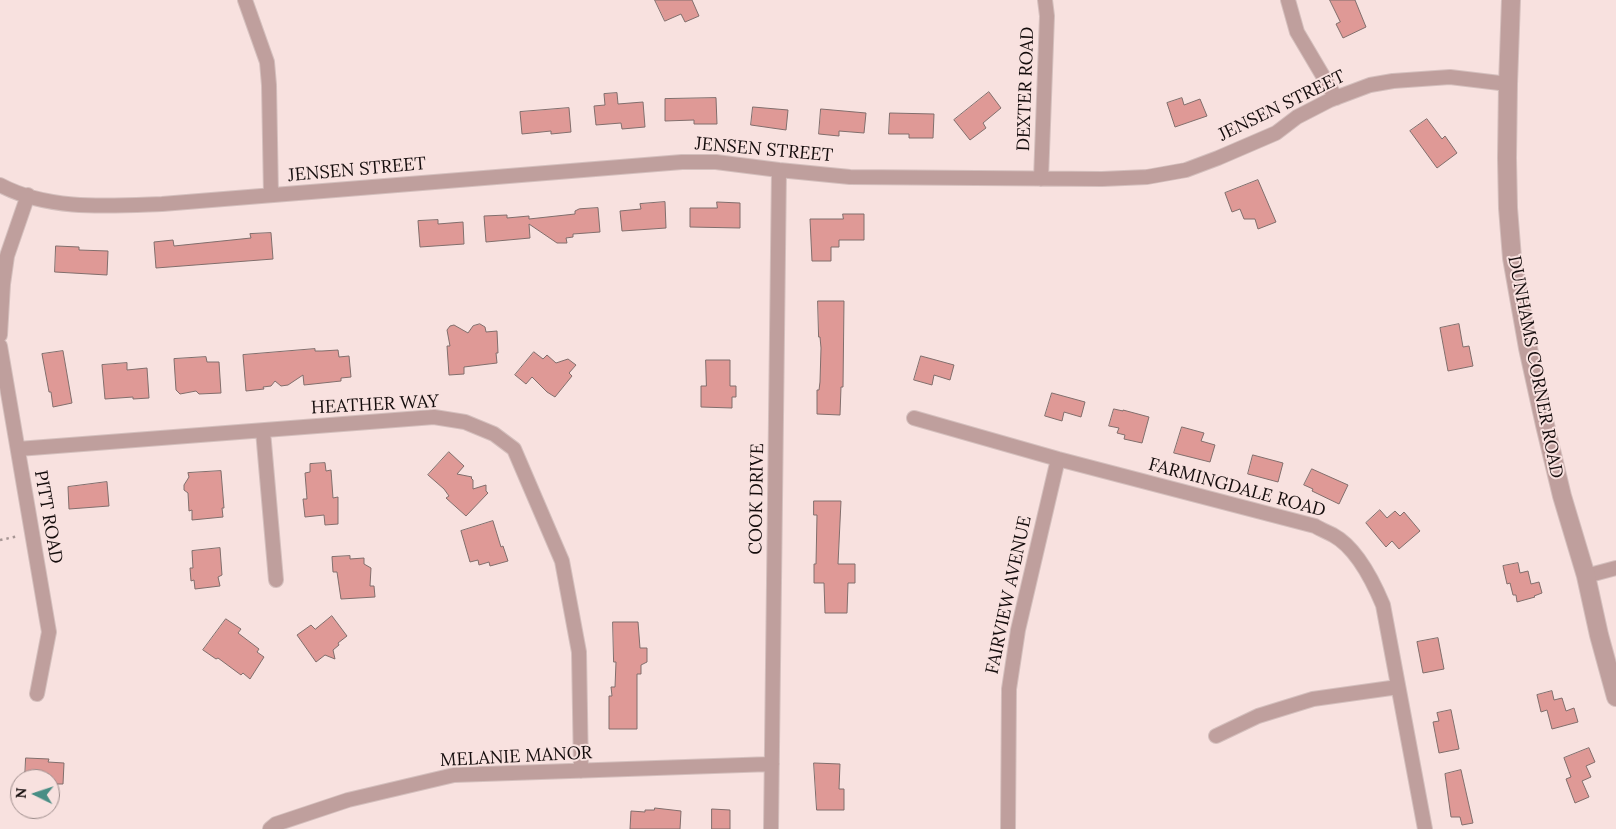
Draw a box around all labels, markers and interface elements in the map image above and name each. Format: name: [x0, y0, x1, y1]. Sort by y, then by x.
street label: DEXTER ROAD: [1013, 26, 1039, 152]
street label: JENSEN STREET: [1215, 66, 1349, 146]
street label: JENSEN STREET: [694, 133, 834, 167]
street label: JENSEN STREET: [287, 153, 427, 187]
street label: DUNHAMS CORNER ROAD: [1503, 254, 1567, 480]
street label: HEATHER WAY: [310, 391, 440, 419]
street label: COOK DRIVE: [745, 443, 769, 555]
street label: FARMINGDALE ROAD: [1146, 454, 1328, 522]
street label: PITT ROAD: [29, 469, 67, 565]
street label: FAIRVIEW AVENUE: [982, 514, 1036, 676]
street label: MELANIE MANOR: [439, 742, 593, 772]
north arrow: [10, 769, 60, 819]
text: N: [12, 787, 30, 799]

